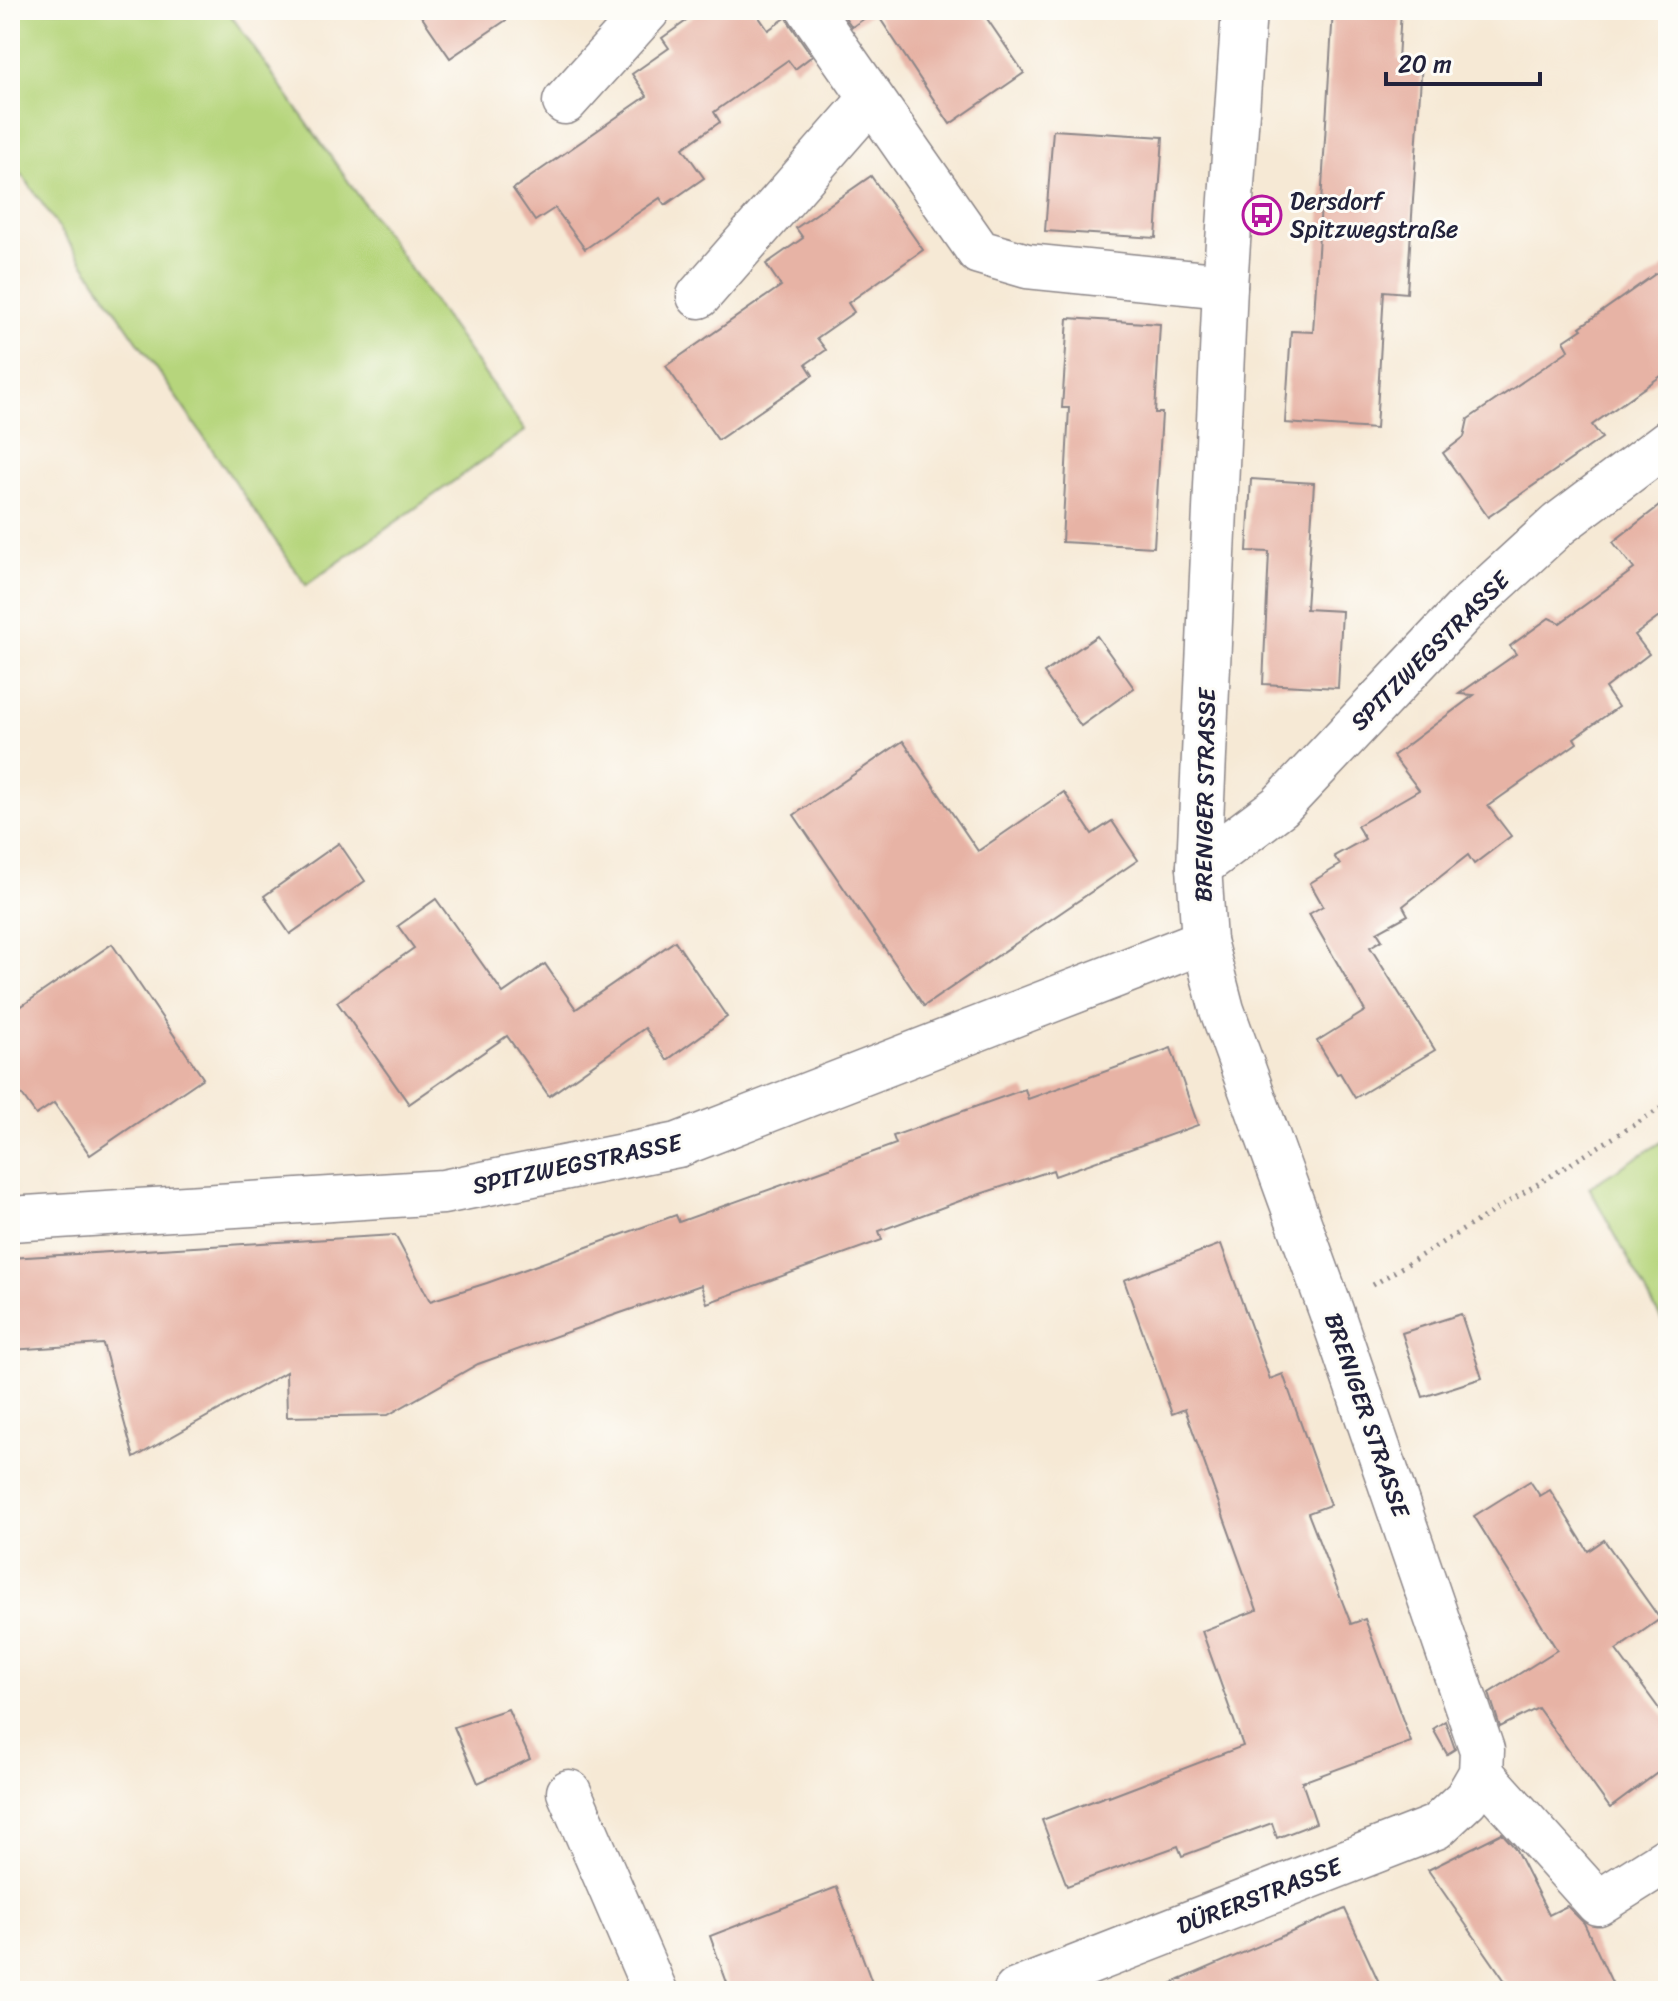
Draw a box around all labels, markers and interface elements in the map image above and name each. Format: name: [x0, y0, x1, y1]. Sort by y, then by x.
scale bar: [1386, 36, 1540, 86]
text: 20 m: [1398, 43, 1452, 85]
place label: Dersdorf Spitzwegstraße: [1290, 180, 1458, 250]
bus stop icon: Dersdorf Spitzwegstraße: [1241, 194, 1283, 236]
street label: SPITZWEGSTRASSE: [1340, 560, 1521, 741]
street label: BRENIGER STRASSE: [1182, 686, 1228, 902]
street label: SPITZWEGSTRASSE: [468, 1121, 687, 1207]
street label: BRENIGER STRASSE: [1312, 1307, 1422, 1525]
street label: DÜRERSTRASSE: [1170, 1845, 1349, 1947]

